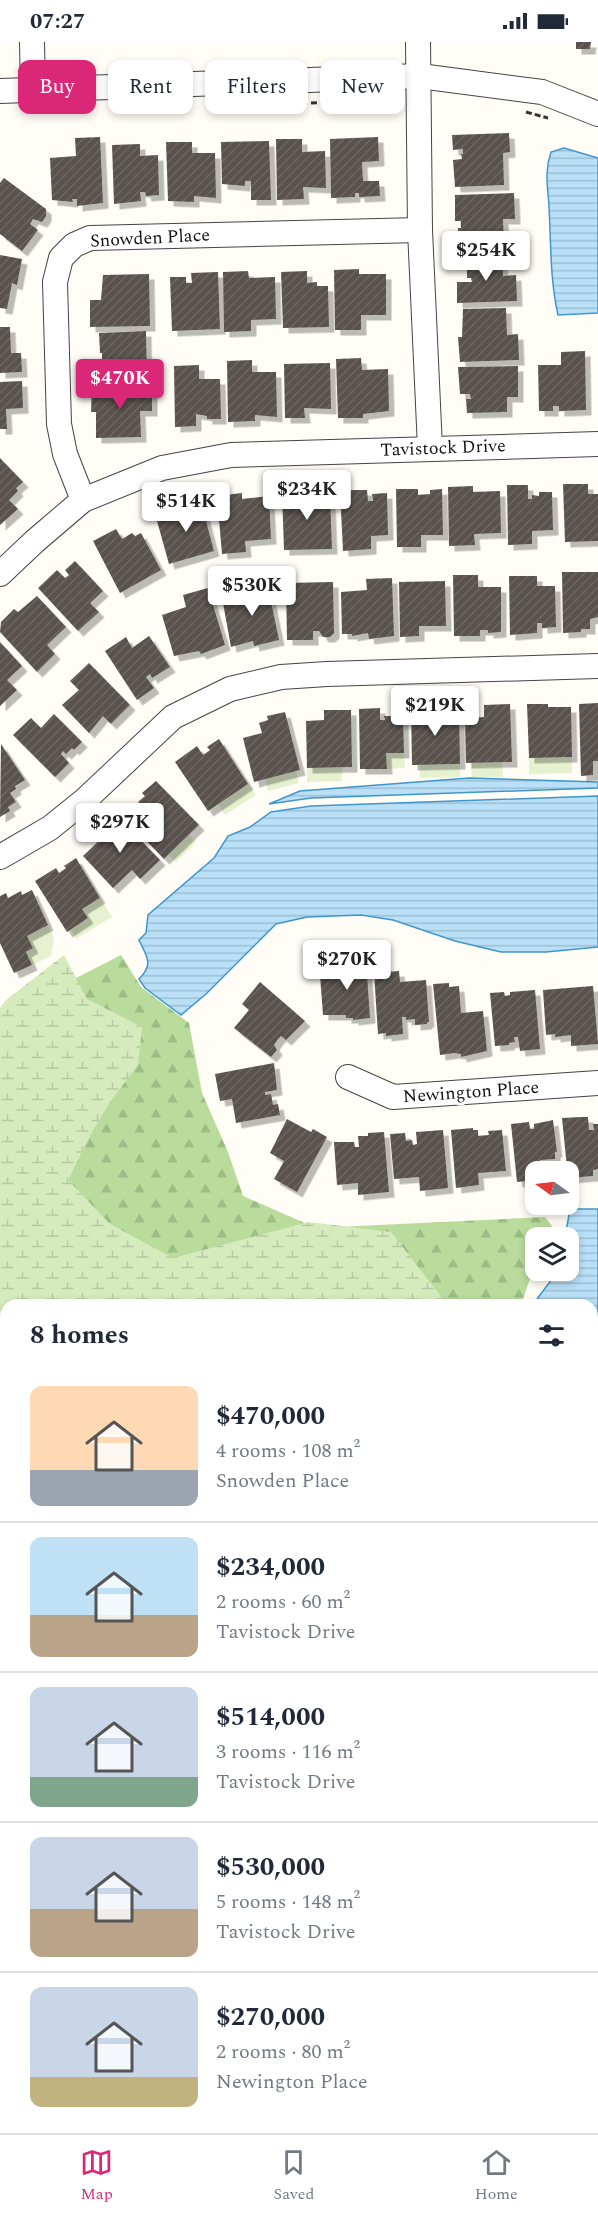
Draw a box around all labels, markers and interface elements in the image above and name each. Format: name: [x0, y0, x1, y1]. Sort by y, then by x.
text: 07:27: [30, 5, 85, 38]
chip: Buy: [18, 60, 96, 114]
chip: Rent: [108, 60, 193, 114]
chip: Filters: [205, 60, 308, 114]
chip: New: [320, 60, 405, 114]
street label: Snowden Place: [89, 221, 211, 255]
pin: $254K: [444, 231, 528, 282]
text: $254K: [456, 235, 516, 265]
pin: $470K: [78, 359, 162, 410]
text: $470K: [90, 363, 150, 393]
street label: Tavistock Drive: [380, 432, 506, 464]
pin: $234K: [265, 470, 349, 521]
text: $234K: [277, 474, 337, 504]
pin: $514K: [144, 482, 228, 533]
text: $514K: [156, 486, 216, 516]
pin: $530K: [210, 566, 294, 617]
text: $530K: [222, 570, 282, 600]
pin: $219K: [393, 686, 477, 737]
text: $219K: [405, 690, 465, 720]
pin: $297K: [78, 803, 162, 854]
text: $297K: [90, 807, 150, 837]
pin: $270K: [305, 940, 389, 991]
text: $270K: [317, 944, 377, 974]
street label: Newington Place: [402, 1074, 540, 1110]
north arrow: [525, 1161, 579, 1215]
map controls: [525, 1161, 579, 1281]
button: layers: [525, 1227, 579, 1281]
text: 8 homes: [30, 1315, 129, 1355]
icon: filters: [535, 1319, 568, 1352]
text: $470,000: [216, 1396, 325, 1436]
icon: home: [78, 1410, 150, 1482]
text: 4 rooms · 108 m²: [216, 1436, 360, 1466]
text: Snowden Place: [216, 1466, 349, 1496]
text: $234,000: [216, 1547, 325, 1587]
icon: home: [78, 1561, 150, 1633]
text: 2 rooms · 60 m²: [216, 1587, 350, 1617]
text: Tavistock Drive: [216, 1617, 355, 1647]
text: $514,000: [216, 1697, 325, 1737]
icon: home: [78, 1711, 150, 1783]
text: 3 rooms · 116 m²: [216, 1737, 360, 1767]
text: Tavistock Drive: [216, 1767, 355, 1797]
text: $530,000: [216, 1847, 325, 1887]
icon: home: [78, 1861, 150, 1933]
text: 5 rooms · 148 m²: [216, 1887, 360, 1917]
text: Tavistock Drive: [216, 1917, 355, 1947]
text: $270,000: [216, 1997, 325, 2037]
icon: home: [78, 2011, 150, 2083]
text: 2 rooms · 80 m²: [216, 2037, 350, 2067]
text: Newington Place: [216, 2067, 368, 2097]
tab: Map: [80, 2146, 113, 2206]
tab: Saved: [273, 2146, 314, 2206]
tab: Home: [475, 2146, 518, 2206]

